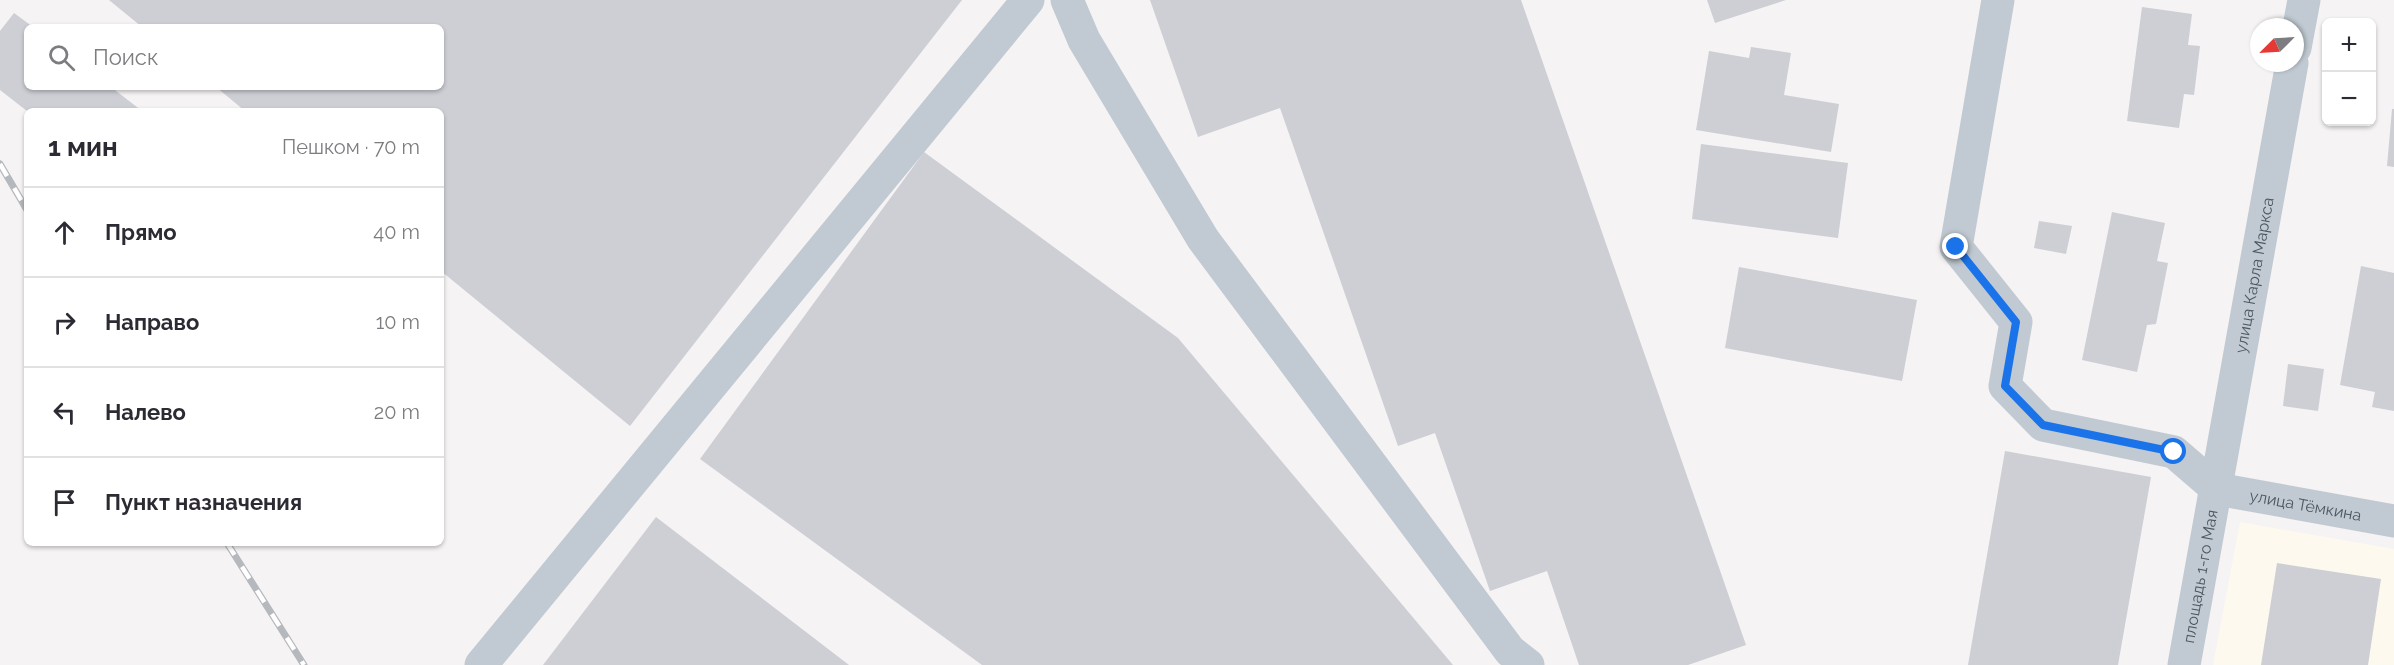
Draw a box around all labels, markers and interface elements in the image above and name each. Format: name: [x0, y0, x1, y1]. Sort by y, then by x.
north arrow: [2250, 18, 2304, 72]
map controls: [2322, 18, 2376, 126]
button: +: [2322, 18, 2376, 72]
search box: [24, 24, 444, 90]
icon: search: [45, 41, 78, 74]
text: Поиск: [93, 44, 158, 70]
button: −: [2322, 72, 2376, 126]
text: 1 мин: [48, 132, 118, 162]
text: Пешком · 70 m: [282, 135, 420, 159]
street label: улица Карла Маркса: [2231, 196, 2278, 355]
icon: ahead: [48, 216, 81, 249]
text: Прямо: [105, 219, 177, 245]
text: 40 m: [373, 220, 420, 244]
route end: [1942, 233, 1968, 259]
icon: right: [48, 306, 81, 339]
text: Направо: [105, 309, 199, 335]
text: 10 m: [376, 310, 420, 334]
icon: left: [48, 396, 81, 429]
text: Налево: [105, 399, 186, 425]
text: 20 m: [374, 400, 420, 424]
route start: [2160, 438, 2186, 464]
icon: arrive: [48, 486, 81, 519]
street label: улица Тёмкина: [2248, 486, 2363, 525]
text: Пункт назначения: [105, 489, 302, 515]
street label: площадь 1-го Мая: [2179, 508, 2222, 645]

